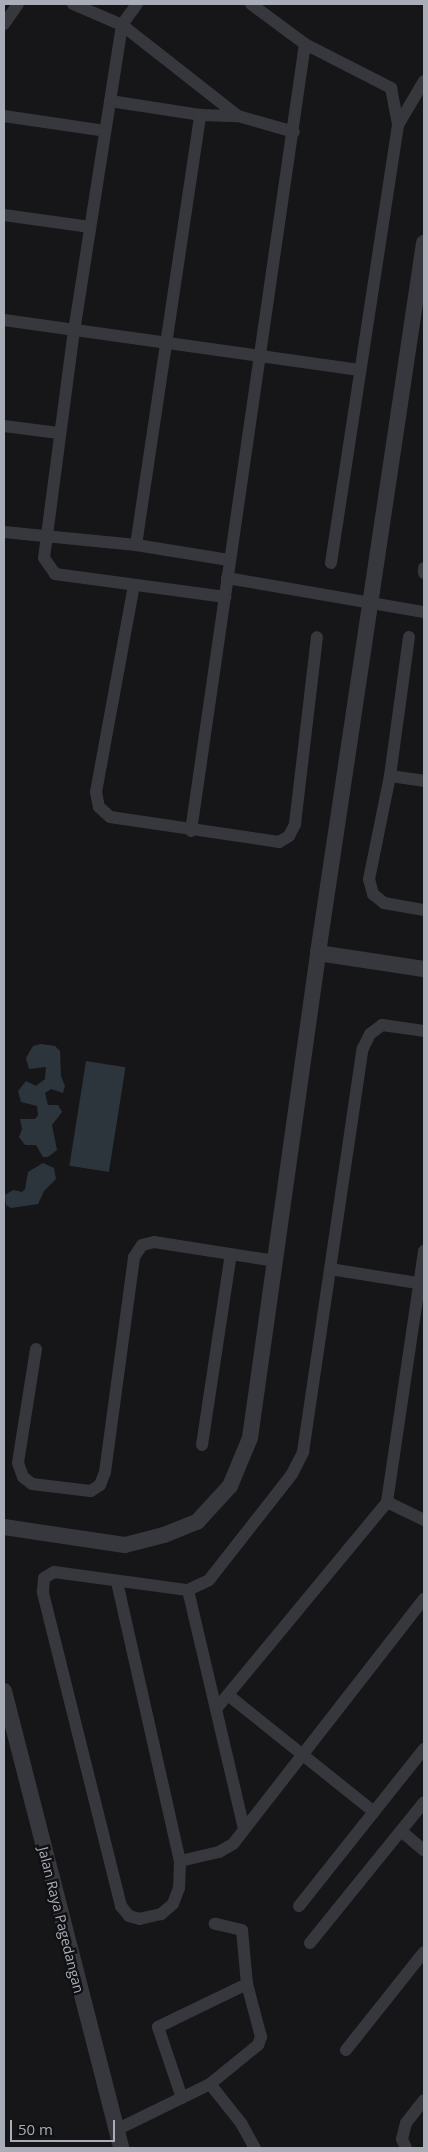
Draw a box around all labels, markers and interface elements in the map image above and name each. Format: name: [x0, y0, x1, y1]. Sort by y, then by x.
street label: Jalan Raya Pagedangan: [35, 1845, 87, 1995]
scale bar: [12, 2110, 118, 2142]
text: 50 m: [18, 2119, 53, 2139]

